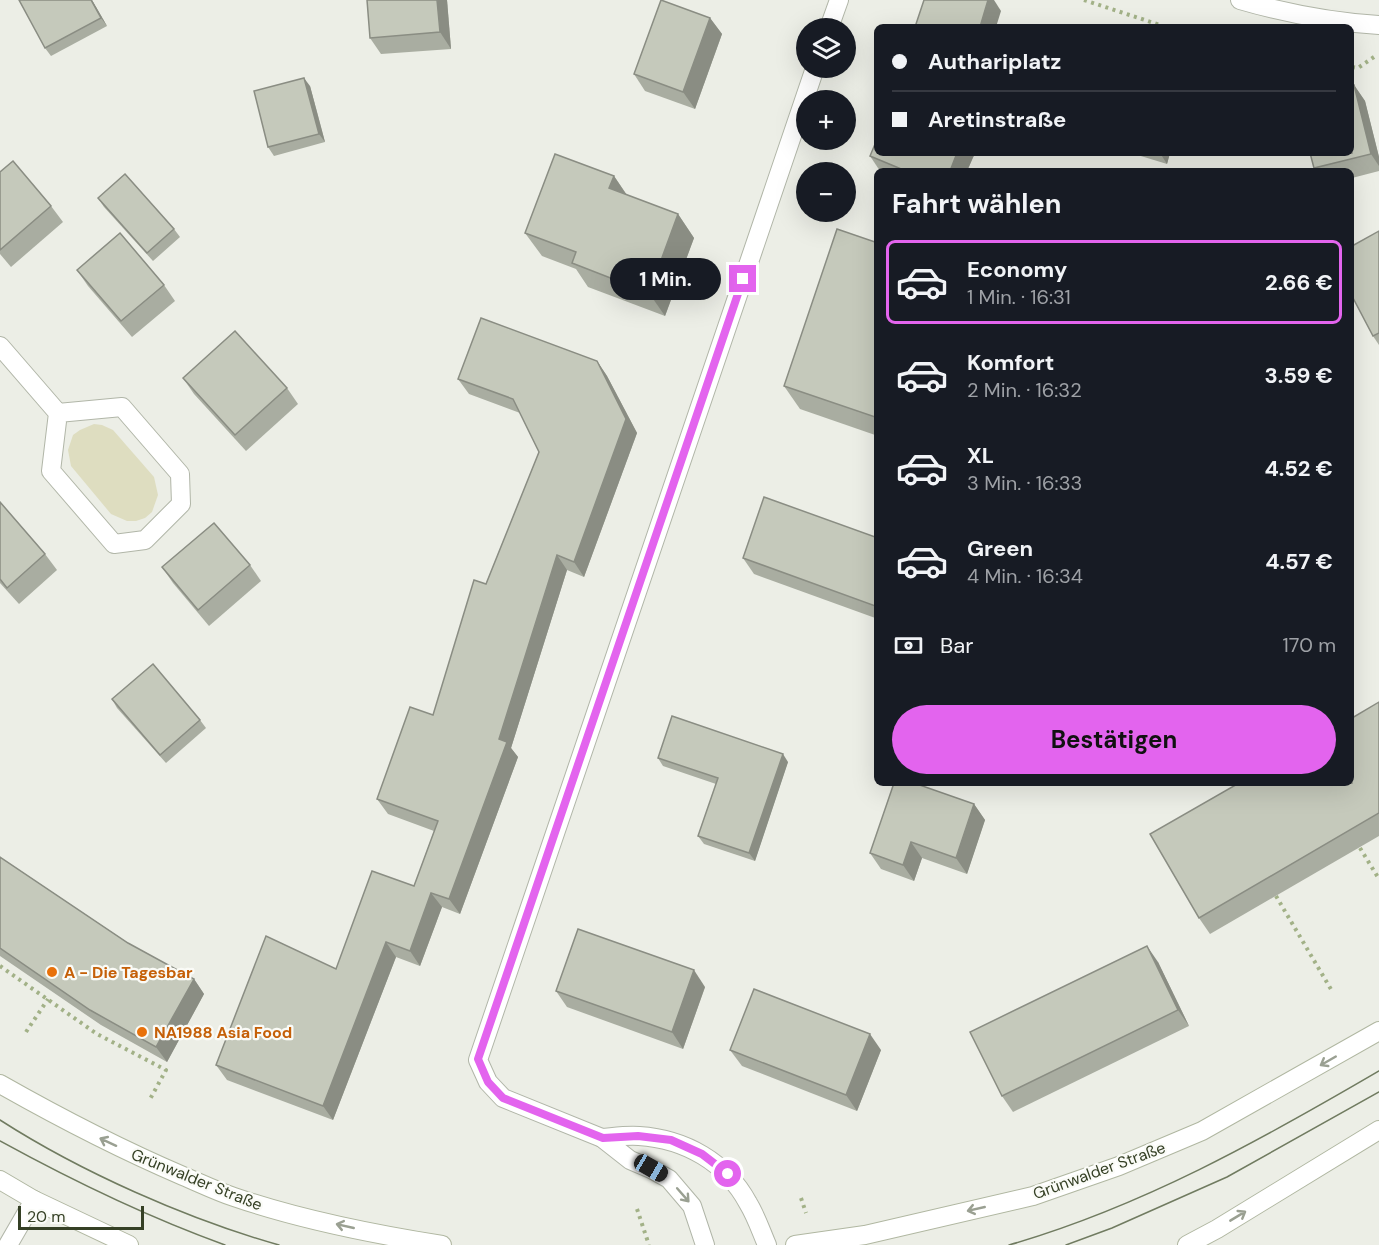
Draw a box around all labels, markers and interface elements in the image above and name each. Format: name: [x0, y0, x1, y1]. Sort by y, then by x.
map controls: [796, 18, 856, 222]
button: layers: [796, 18, 856, 78]
text: Authariplatz: [928, 47, 1061, 76]
button: +: [796, 90, 856, 150]
text: Aretinstraße: [928, 105, 1066, 134]
button: −: [796, 162, 856, 222]
text: Fahrt wählen: [892, 186, 1062, 221]
icon: car: [895, 255, 949, 309]
text: Economy: [967, 255, 1067, 284]
callout: 1 Min.: [611, 258, 722, 300]
route end: [729, 265, 756, 292]
text: 1 Min.: [639, 266, 692, 292]
text: 2.66 €: [1265, 268, 1333, 297]
text: 1 Min. · 16:31: [967, 284, 1071, 310]
icon: car: [895, 348, 949, 402]
text: Komfort: [967, 348, 1054, 377]
text: 3.59 €: [1265, 361, 1333, 390]
text: 2 Min. · 16:32: [967, 377, 1082, 403]
icon: car: [895, 441, 949, 495]
text: XL: [967, 441, 994, 470]
text: 4.52 €: [1264, 454, 1333, 483]
text: 3 Min. · 16:33: [967, 470, 1082, 496]
icon: car: [895, 534, 949, 588]
text: Green: [967, 534, 1033, 563]
text: 4.57 €: [1265, 547, 1333, 576]
text: 4 Min. · 16:34: [967, 563, 1083, 589]
icon: cash: [892, 629, 925, 662]
text: Bar: [940, 631, 973, 660]
text: 170 m: [1283, 632, 1336, 658]
button: Bestätigen: [892, 705, 1336, 774]
place label: A - Die Tagesbar: [64, 962, 193, 983]
marker: A - Die Tagesbar: [45, 965, 59, 979]
place label: NA1988 Asia Food: [154, 1022, 292, 1043]
marker: NA1988 Asia Food: [135, 1025, 149, 1039]
one-way arrow: [1320, 1055, 1337, 1067]
one-way arrow: [99, 1136, 117, 1148]
street label: Grünwalder Straße: [1030, 1137, 1168, 1204]
street label: Grünwalder Straße: [128, 1144, 265, 1215]
car: [631, 1151, 671, 1185]
route start: [714, 1160, 741, 1187]
one-way arrow: [677, 1187, 690, 1203]
scale bar: [18, 1203, 144, 1230]
one-way arrow: [967, 1204, 986, 1215]
text: 20 m: [27, 1206, 66, 1227]
one-way arrow: [1229, 1210, 1246, 1222]
one-way arrow: [335, 1220, 354, 1232]

